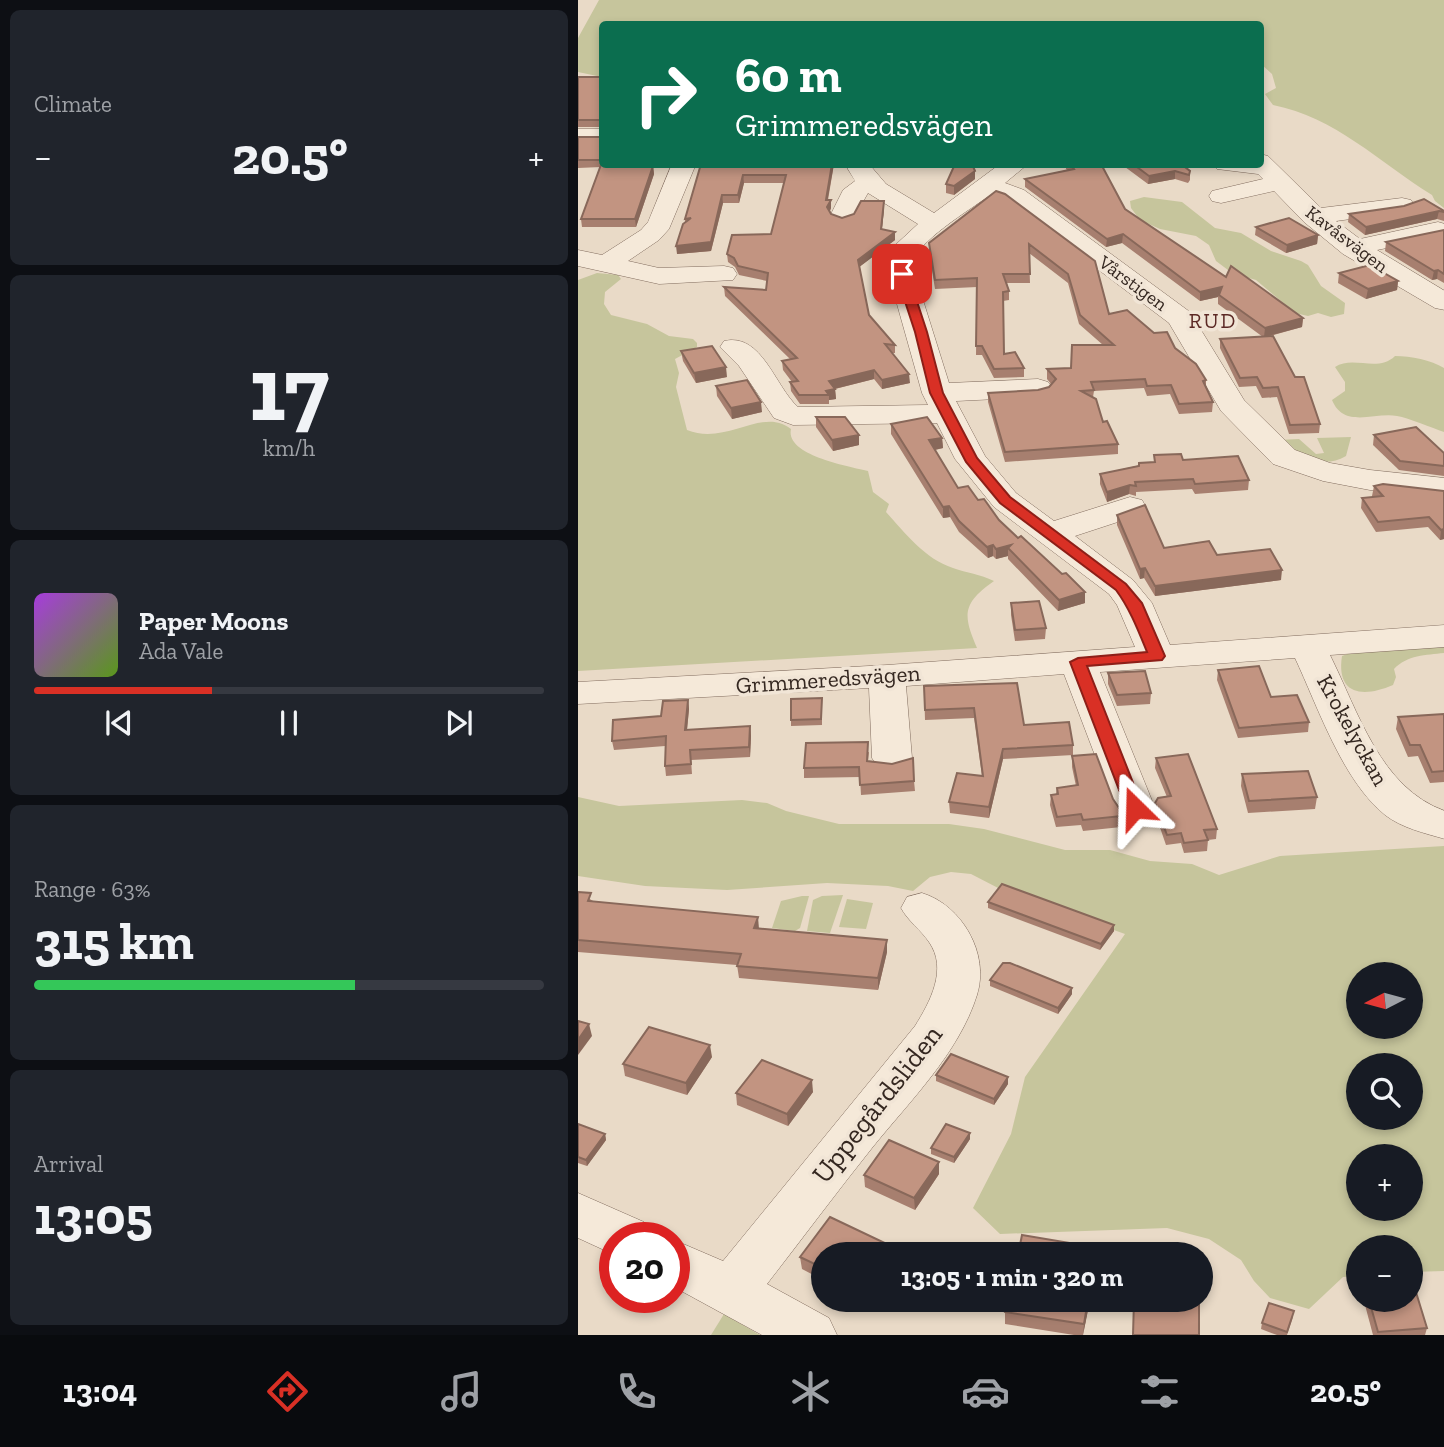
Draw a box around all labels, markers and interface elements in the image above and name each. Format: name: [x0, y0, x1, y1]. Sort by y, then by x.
text: 60 m: [735, 46, 842, 105]
icon: right: [620, 49, 711, 140]
text: Climate: [34, 90, 112, 118]
text: Grimmeredsvägen: [735, 106, 993, 144]
text: 20.5°: [232, 125, 348, 187]
text: −: [34, 134, 52, 180]
text: +: [528, 134, 544, 180]
street label: Kavåsvägen: [1301, 201, 1393, 278]
pin: [872, 244, 932, 304]
street label: Vårstigen: [1093, 250, 1172, 316]
icon: arrive: [883, 255, 921, 293]
district label: RUD: [1189, 308, 1237, 333]
text: 17: [249, 334, 329, 443]
text: km/h: [263, 434, 315, 462]
text: Paper Moons: [139, 605, 288, 637]
text: Ada Vale: [139, 637, 223, 665]
street label: Grimmeredsvägen: [735, 659, 921, 699]
street label: Krokelyckan: [1311, 670, 1395, 790]
icon: previous: [100, 704, 138, 742]
icon: pause: [270, 704, 308, 742]
icon: next: [440, 704, 478, 742]
position arrow: [1098, 771, 1172, 845]
text: Range · 63%: [34, 875, 151, 903]
text: 315 km: [34, 910, 194, 972]
north arrow: [1346, 962, 1423, 1040]
map controls: [1346, 962, 1423, 1312]
street label: Uppegårdsliden: [805, 1018, 949, 1190]
button: search: [1346, 1053, 1423, 1130]
button: +: [1346, 1144, 1423, 1221]
text: Arrival: [34, 1150, 103, 1178]
text: 13:05: [34, 1185, 153, 1247]
speed limit sign: 20: [599, 1222, 690, 1313]
button: −: [1346, 1235, 1423, 1312]
text: 13:05 · 1 min · 320 m: [901, 1261, 1123, 1293]
icon: directions: [263, 1367, 312, 1416]
icon: music: [437, 1367, 486, 1416]
icon: phone: [612, 1367, 661, 1416]
icon: climate: [786, 1367, 835, 1416]
icon: car: [961, 1367, 1010, 1416]
icon: filters: [1135, 1367, 1184, 1416]
text: 13:04: [63, 1372, 137, 1410]
text: 20.5°: [1310, 1372, 1381, 1410]

